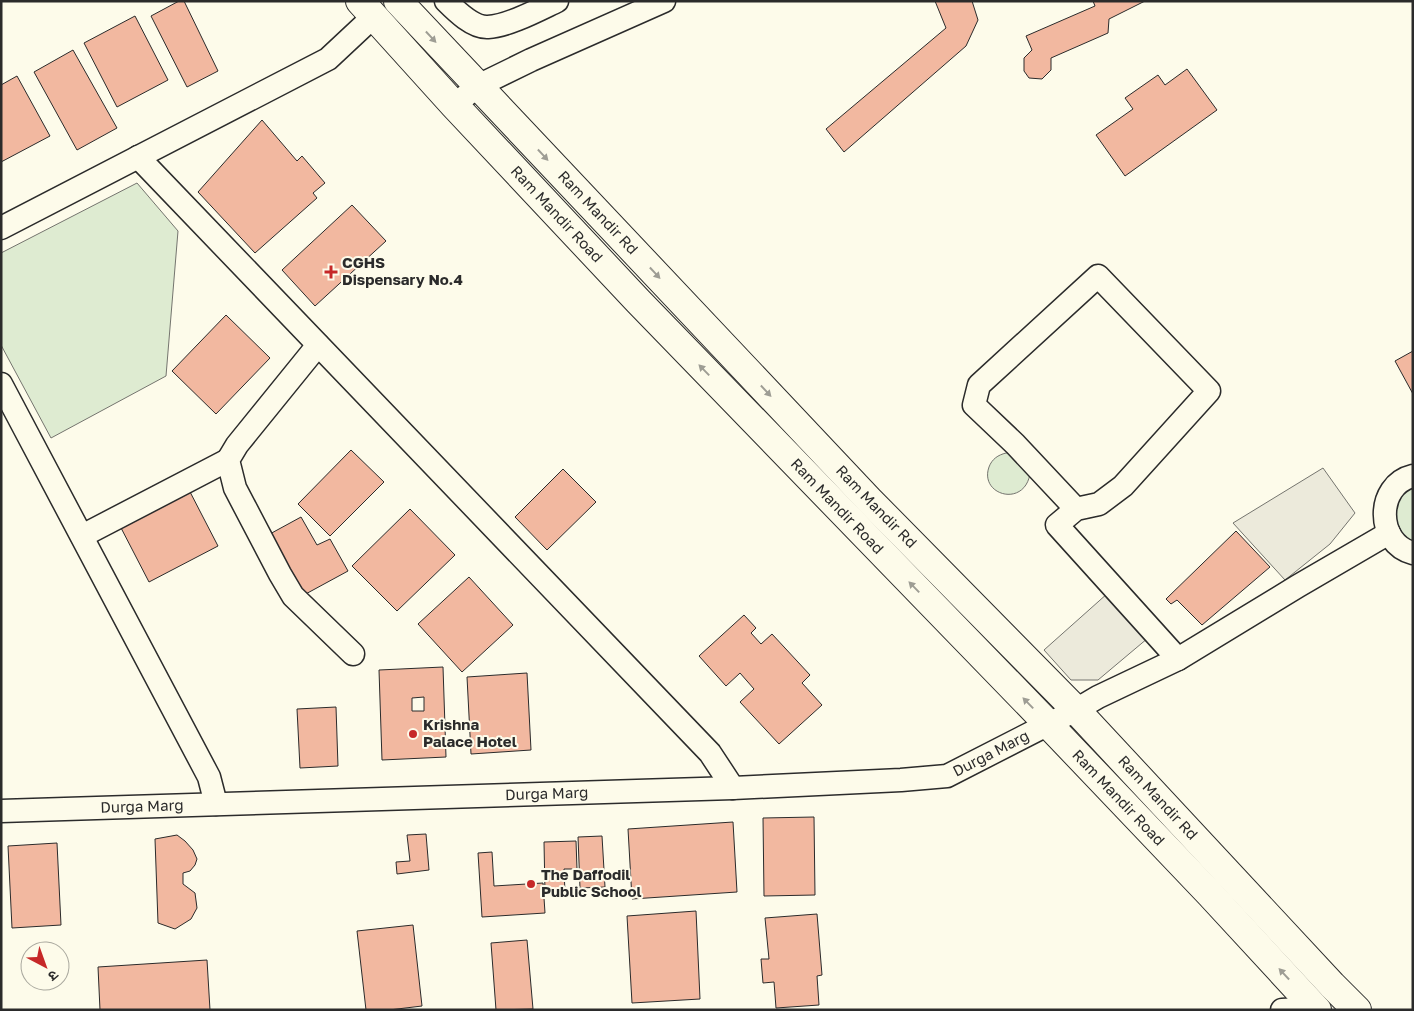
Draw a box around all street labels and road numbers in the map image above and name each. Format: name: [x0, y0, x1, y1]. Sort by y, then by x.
street label: Ram Mandir Road: [508, 161, 607, 266]
street label: Ram Mandir Rd: [555, 166, 642, 258]
street label: Ram Mandir Road: [787, 454, 888, 557]
street label: Ram Mandir Rd: [833, 461, 921, 551]
street label: Durga Marg: [949, 726, 1032, 780]
street label: Ram Mandir Road: [1069, 745, 1169, 849]
street label: Ram Mandir Rd: [1115, 751, 1202, 843]
street label: Durga Marg: [505, 783, 589, 803]
street label: Durga Marg: [100, 795, 184, 816]

